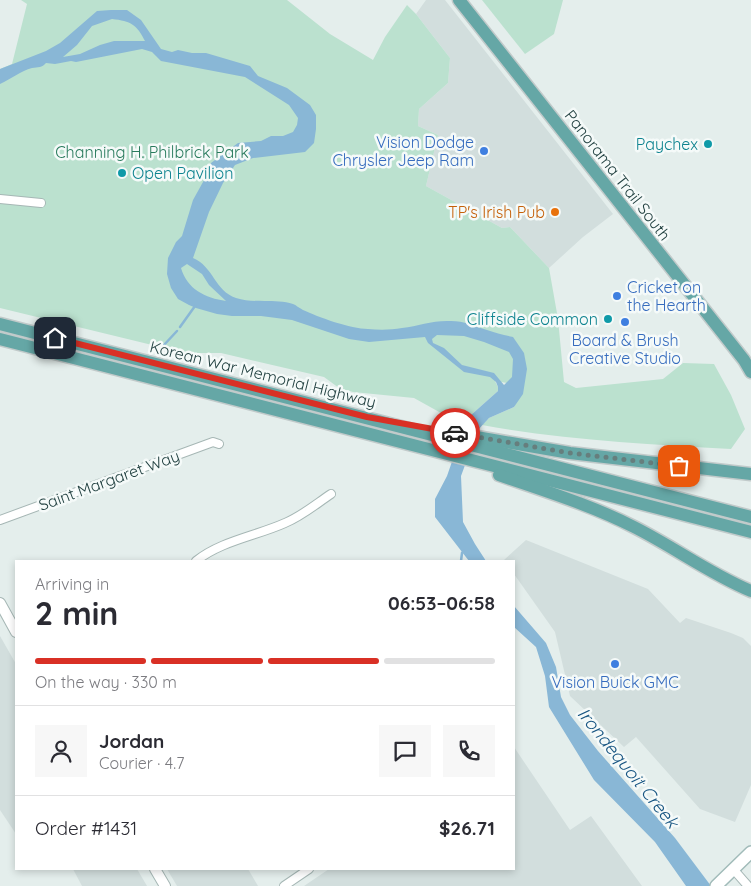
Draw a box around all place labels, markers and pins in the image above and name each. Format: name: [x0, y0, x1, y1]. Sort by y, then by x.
place label: Vision Dodge Chrysler Jeep Ram: [332, 132, 474, 170]
place label: Paychex: [636, 134, 698, 154]
marker: Paychex: [702, 138, 714, 150]
marker: Vision Dodge Chrysler Jeep Ram: [478, 145, 490, 157]
place label: Open Pavilion: [132, 163, 233, 183]
marker: Open Pavilion: [116, 167, 128, 179]
place label: TP's Irish Pub: [448, 202, 545, 222]
marker: TP's Irish Pub: [549, 206, 561, 218]
place label: Cricket on the Hearth: [627, 277, 706, 315]
marker: Cricket on the Hearth: [611, 290, 623, 302]
place label: Cliffside Common: [467, 309, 598, 329]
marker: Cliffside Common: [602, 313, 614, 325]
marker: Board & Brush Creative Studio: [619, 316, 631, 328]
pin: [34, 317, 76, 359]
place label: Board & Brush Creative Studio: [569, 330, 681, 368]
pin: [658, 445, 700, 487]
marker: Vision Buick GMC: [609, 658, 621, 670]
place label: Vision Buick GMC: [551, 672, 679, 692]

